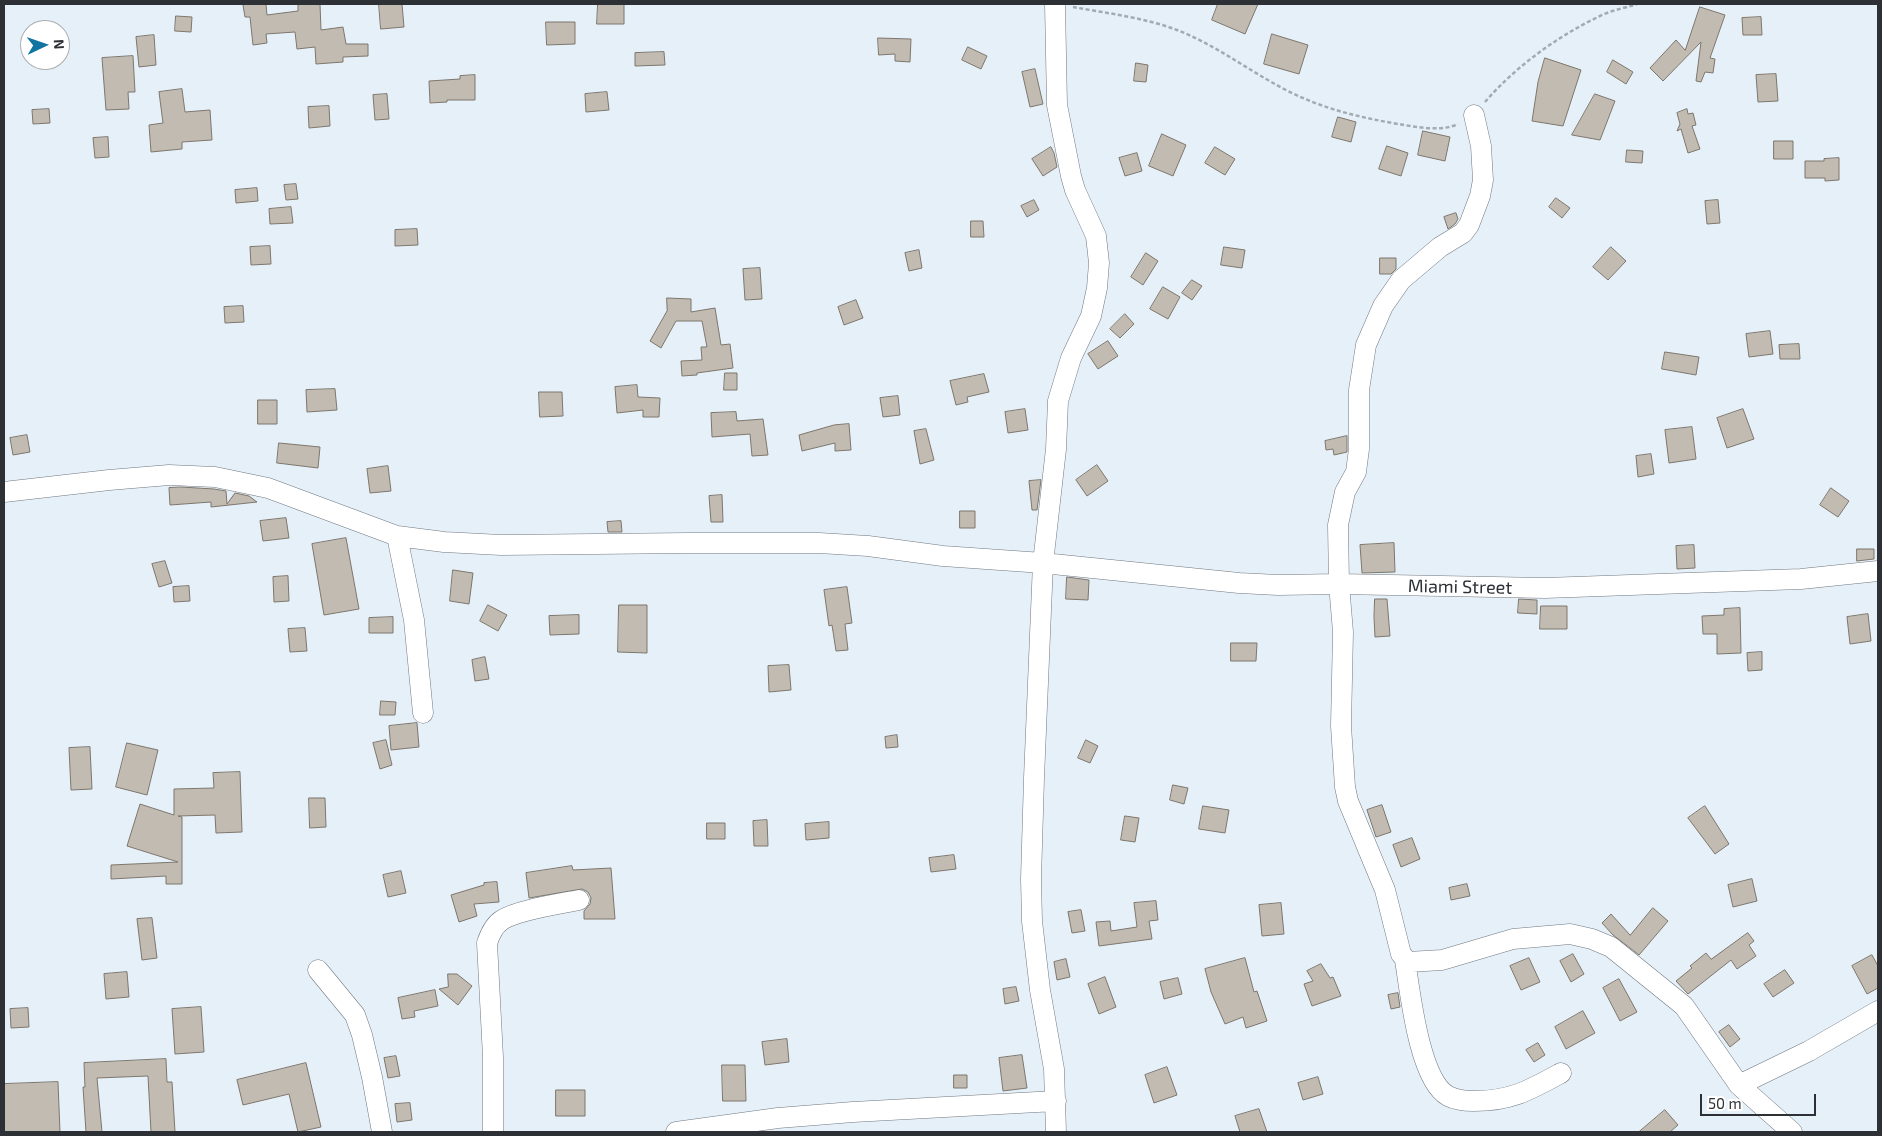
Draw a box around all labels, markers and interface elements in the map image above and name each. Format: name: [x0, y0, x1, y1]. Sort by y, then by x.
north arrow: [20, 20, 70, 70]
text: N: [51, 39, 68, 50]
street label: Miami Street: [1408, 575, 1512, 599]
scale bar: [1702, 1084, 1818, 1116]
text: 50 m: [1708, 1094, 1742, 1112]

